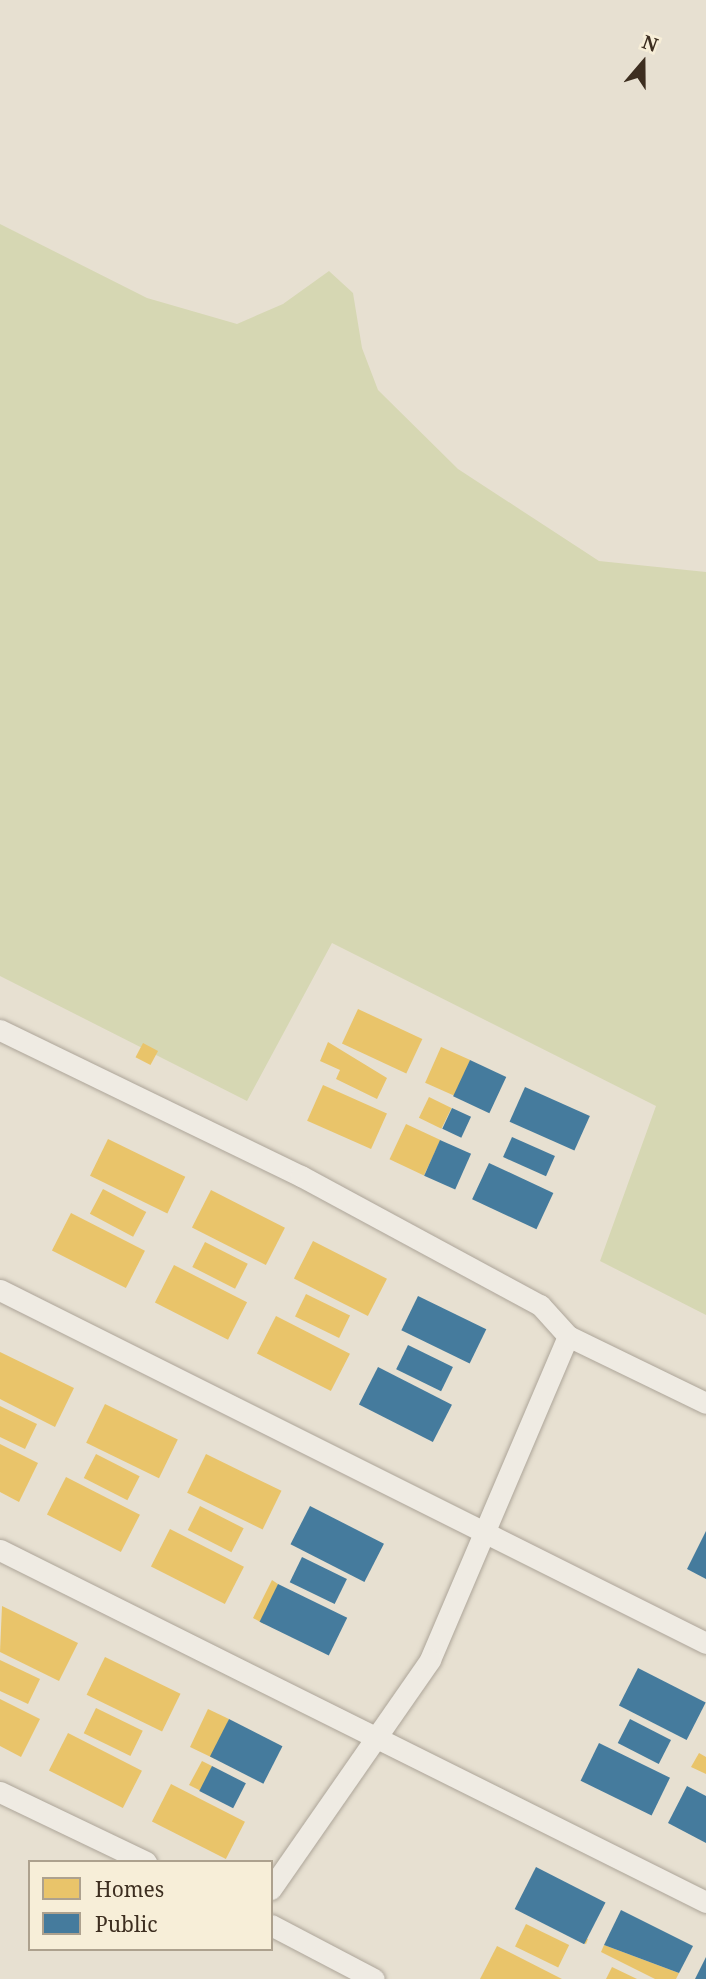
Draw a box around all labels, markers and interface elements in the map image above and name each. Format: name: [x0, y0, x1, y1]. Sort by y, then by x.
north arrow: [608, 28, 678, 98]
text: N: [639, 28, 662, 58]
legend: [28, 1860, 273, 1951]
text: Homes: [95, 1875, 164, 1903]
text: Public: [95, 1910, 157, 1938]

